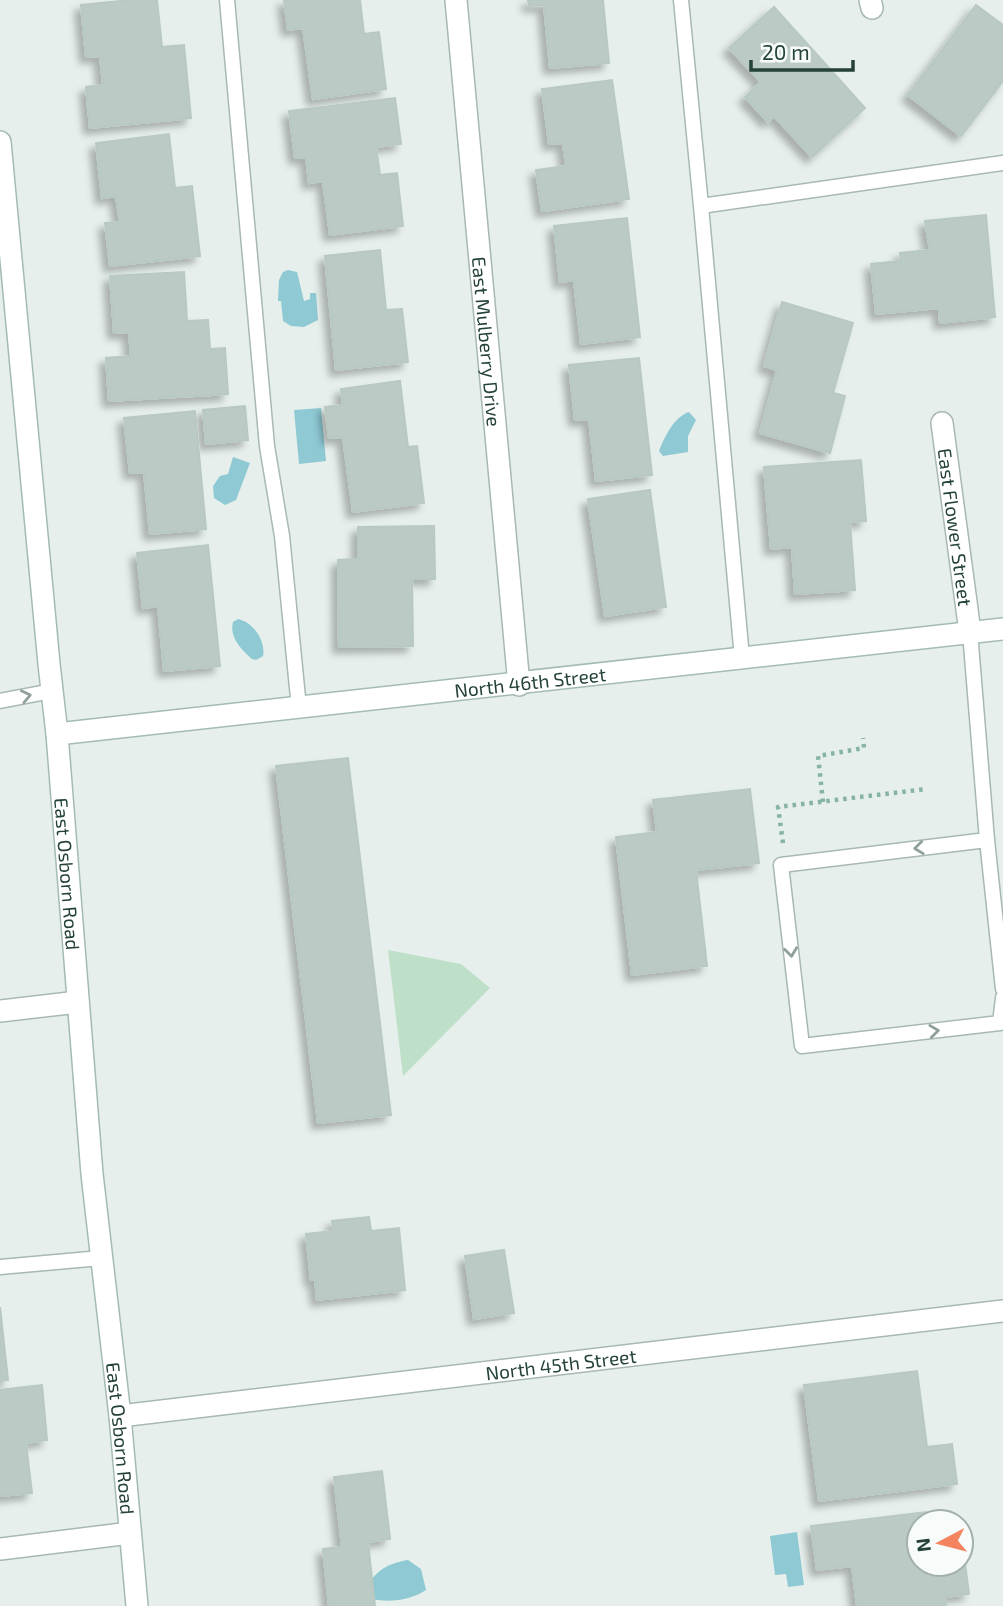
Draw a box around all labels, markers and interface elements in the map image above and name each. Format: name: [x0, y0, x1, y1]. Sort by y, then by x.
scale bar: [751, 28, 852, 72]
text: 20 m: [762, 39, 810, 64]
street label: East Mulberry Drive: [468, 255, 507, 428]
street label: East Flower Street: [934, 447, 978, 607]
street label: North 46th Street: [453, 662, 607, 701]
one-way arrow: [20, 690, 32, 705]
street label: East Osborn Road: [51, 797, 86, 951]
one-way arrow: [913, 840, 925, 855]
one-way arrow: [784, 946, 799, 958]
one-way arrow: [929, 1023, 940, 1038]
street label: North 45th Street: [484, 1343, 638, 1384]
street label: East Osborn Road: [102, 1361, 140, 1515]
north arrow: [905, 1508, 975, 1578]
text: N: [910, 1537, 935, 1553]

